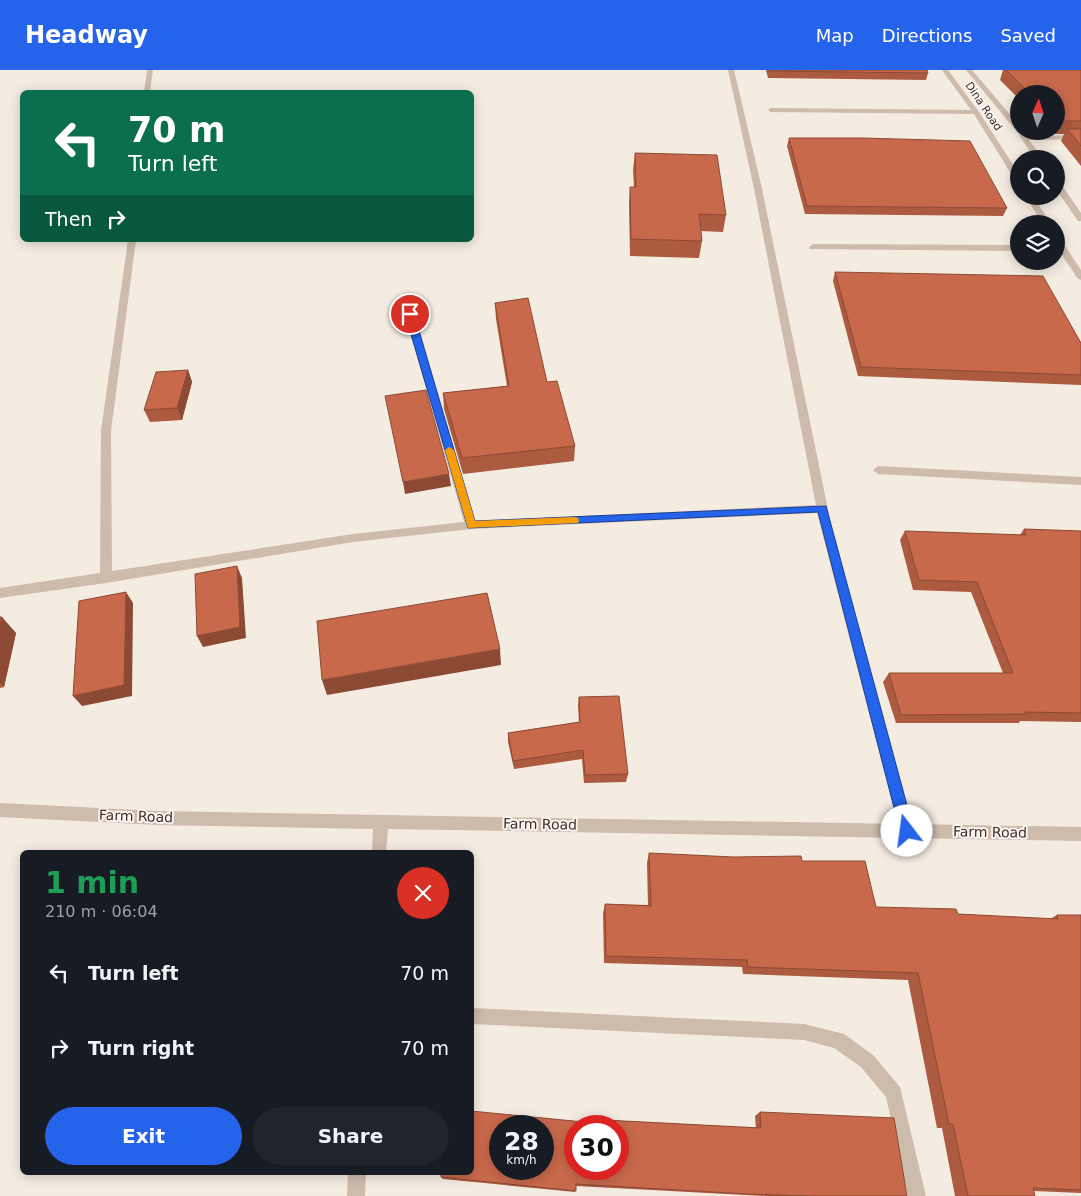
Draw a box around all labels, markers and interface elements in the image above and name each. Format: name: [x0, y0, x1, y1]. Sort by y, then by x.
text: Headway: [25, 21, 148, 49]
text: Map: [816, 25, 854, 46]
text: Directions: [882, 25, 972, 46]
text: Saved: [1000, 25, 1056, 46]
street label: Dina Road: [962, 79, 1005, 133]
north arrow: [1010, 85, 1065, 140]
map controls: [1010, 85, 1065, 270]
icon: left: [45, 110, 110, 175]
text: 70 m: [128, 110, 225, 150]
button: search: [1010, 150, 1065, 205]
text: Turn left: [128, 151, 217, 176]
icon: right: [102, 205, 130, 233]
text: Then: [45, 208, 92, 230]
button: layers: [1010, 215, 1065, 270]
pin: [389, 293, 431, 335]
icon: arrive: [396, 300, 424, 328]
position arrow: [880, 804, 932, 856]
street label: Farm Road: [99, 807, 173, 825]
street label: Farm Road: [503, 815, 577, 833]
street label: Farm Road: [953, 823, 1027, 841]
text: 1 min: [45, 865, 139, 900]
button: close: [397, 867, 449, 919]
text: 210 m · 06:04: [45, 902, 158, 921]
icon: left: [45, 959, 73, 987]
text: Turn left: [88, 962, 179, 984]
text: 70 m: [400, 962, 449, 984]
icon: right: [45, 1034, 73, 1062]
text: Turn right: [88, 1037, 194, 1059]
text: 70 m: [400, 1037, 449, 1059]
button: Exit: [45, 1107, 242, 1165]
button: Share: [252, 1107, 449, 1165]
speed limit sign: 30: [564, 1115, 629, 1180]
text: 28: [504, 1127, 539, 1156]
text: km/h: [506, 1153, 537, 1167]

